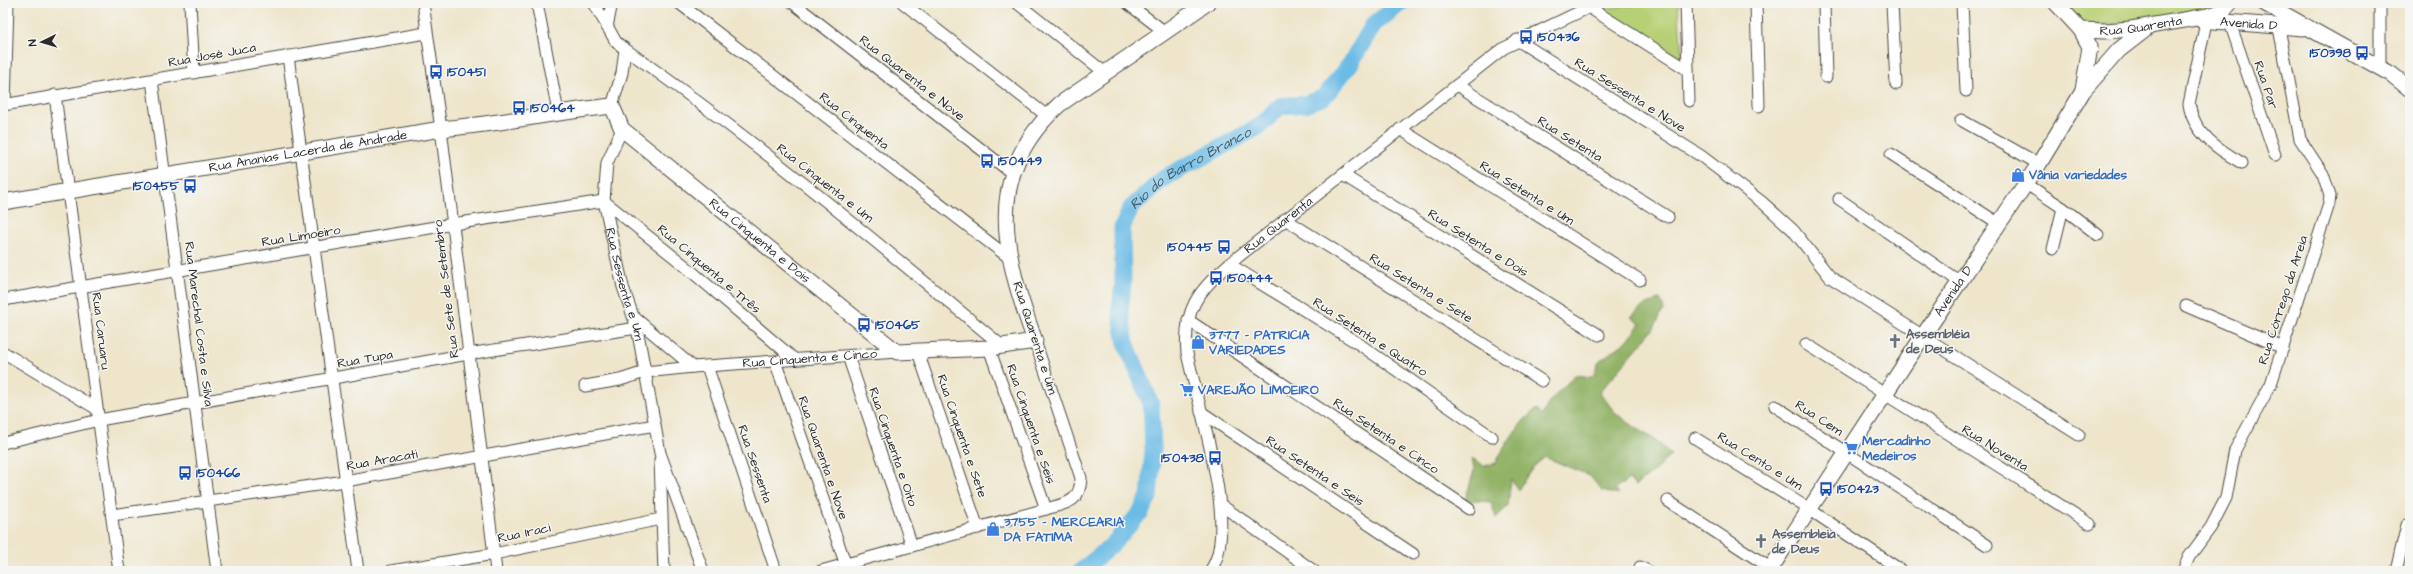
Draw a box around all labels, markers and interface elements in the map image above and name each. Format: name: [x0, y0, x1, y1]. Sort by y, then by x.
street label: Rua Quarenta: [2099, 11, 2184, 40]
street label: Avenida D: [2219, 13, 2279, 35]
north arrow: [22, 22, 62, 62]
place label: 150436: [1537, 28, 1581, 46]
bus stop icon: 150436: [1518, 29, 1534, 45]
street label: Rua Quarenta e Nove: [855, 31, 969, 125]
street label: Rua José Juca: [167, 38, 258, 72]
text: N: [25, 39, 40, 47]
place label: 150398: [2309, 44, 2352, 62]
bus stop icon: 150398: [2354, 45, 2370, 61]
street label: Rua Sessenta e Nove: [1571, 53, 1689, 137]
street label: Rua Par: [2249, 59, 2283, 111]
place label: 150451: [447, 63, 486, 81]
bus stop icon: 150451: [428, 64, 444, 80]
street label: Rua Cinquenta: [815, 88, 893, 154]
place label: 150464: [530, 99, 575, 117]
bus stop icon: 150464: [511, 100, 527, 116]
street label: Rua Setenta: [1534, 112, 1606, 166]
water label: Rio do Barro Branco: [1125, 122, 1256, 214]
street label: Rua Ananias Lacerda de Andrade: [207, 126, 408, 177]
street label: Rua Cinquenta e Um: [773, 139, 878, 227]
place label: 150449: [998, 152, 1042, 170]
bus stop icon: 150449: [979, 153, 995, 169]
street label: Rua Setenta e Um: [1476, 157, 1579, 230]
place label: Vânia variedades: [2028, 166, 2128, 184]
shop icon: Vânia variedades: [2010, 167, 2026, 183]
place label: 150455: [133, 177, 180, 195]
bus stop icon: 150455: [182, 178, 198, 194]
street label: Rua Quarenta: [1240, 192, 1317, 258]
street label: Rua Cinquenta e Dois: [705, 194, 815, 288]
street label: Rua Setenta e Dois: [1424, 205, 1532, 281]
street label: Rua Sete de Setembro: [429, 218, 463, 359]
street label: Rua Cinquenta e Três: [653, 220, 765, 318]
street label: Rua Limoeiro: [260, 221, 342, 251]
street label: Rua Sessenta e Um: [601, 226, 648, 343]
street label: Rua Córrego da Areia: [2254, 233, 2313, 367]
place label: 150445: [1167, 238, 1214, 256]
bus stop icon: 150445: [1216, 239, 1232, 255]
street label: Rua Marechal Costa e Silva: [180, 241, 218, 408]
street label: Rua Setenta e Sete: [1366, 249, 1476, 327]
street label: Avenida D: [1930, 262, 1977, 320]
place label: 150444: [1227, 269, 1273, 287]
bus stop icon: 150444: [1208, 270, 1224, 286]
street label: Rua Quarenta e Um: [1008, 279, 1062, 398]
street label: Rua Caruaru: [87, 291, 115, 371]
street label: Rua Setenta e Quatro: [1309, 293, 1431, 381]
place label: 150465: [875, 316, 921, 334]
bus stop icon: 150465: [856, 317, 872, 333]
place label: Assembléia de Deus: [1905, 325, 1970, 358]
place label: 3777 - PATRICIA VARIEDADES: [1208, 326, 1310, 359]
church icon: Assembléia de Deus: [1887, 333, 1903, 349]
shop icon: 3777 - PATRICIA VARIEDADES: [1190, 334, 1206, 350]
street label: Rua Cinquenta e Cinco: [742, 344, 878, 372]
street label: Rua Tupa: [336, 345, 395, 373]
street label: Rua Cinquenta e Seis: [1002, 362, 1060, 487]
street label: Rua Cinquenta e Sete: [932, 372, 992, 500]
place label: VAREJÃO LIMOEIRO: [1197, 381, 1319, 399]
supermarket icon: VAREJÃO LIMOEIRO: [1179, 382, 1195, 398]
street label: Rua Cinquenta e Oito: [864, 385, 922, 510]
street label: Rua Quarenta e Nove: [793, 394, 853, 522]
street label: Rua Setenta e Cinco: [1329, 394, 1443, 479]
street label: Rua Cem: [1791, 396, 1847, 441]
street label: Rua Noventa: [1958, 420, 2032, 476]
street label: Rua Sessenta: [733, 423, 777, 506]
street label: Rua Cento e Um: [1714, 427, 1807, 495]
street label: Rua Setenta e Seis: [1262, 431, 1368, 511]
place label: Mercadinho Medeiros: [1862, 432, 1931, 465]
supermarket icon: Mercadinho Medeiros: [1843, 440, 1859, 456]
street label: Rua Aracati: [345, 445, 419, 475]
place label: 150438: [1161, 449, 1205, 467]
bus stop icon: 150438: [1207, 450, 1223, 466]
place label: 150466: [196, 464, 241, 482]
bus stop icon: 150466: [177, 465, 193, 481]
place label: 150423: [1837, 480, 1879, 498]
bus stop icon: 150423: [1818, 481, 1834, 497]
place label: 3755 - MERCEARIA DA FATIMA: [1003, 513, 1125, 546]
street label: Rua Iraci: [496, 519, 552, 547]
shop icon: 3755 - MERCEARIA DA FATIMA: [985, 521, 1001, 537]
place label: Assembleia de Deus: [1771, 525, 1836, 558]
church icon: Assembleia de Deus: [1753, 533, 1769, 549]

